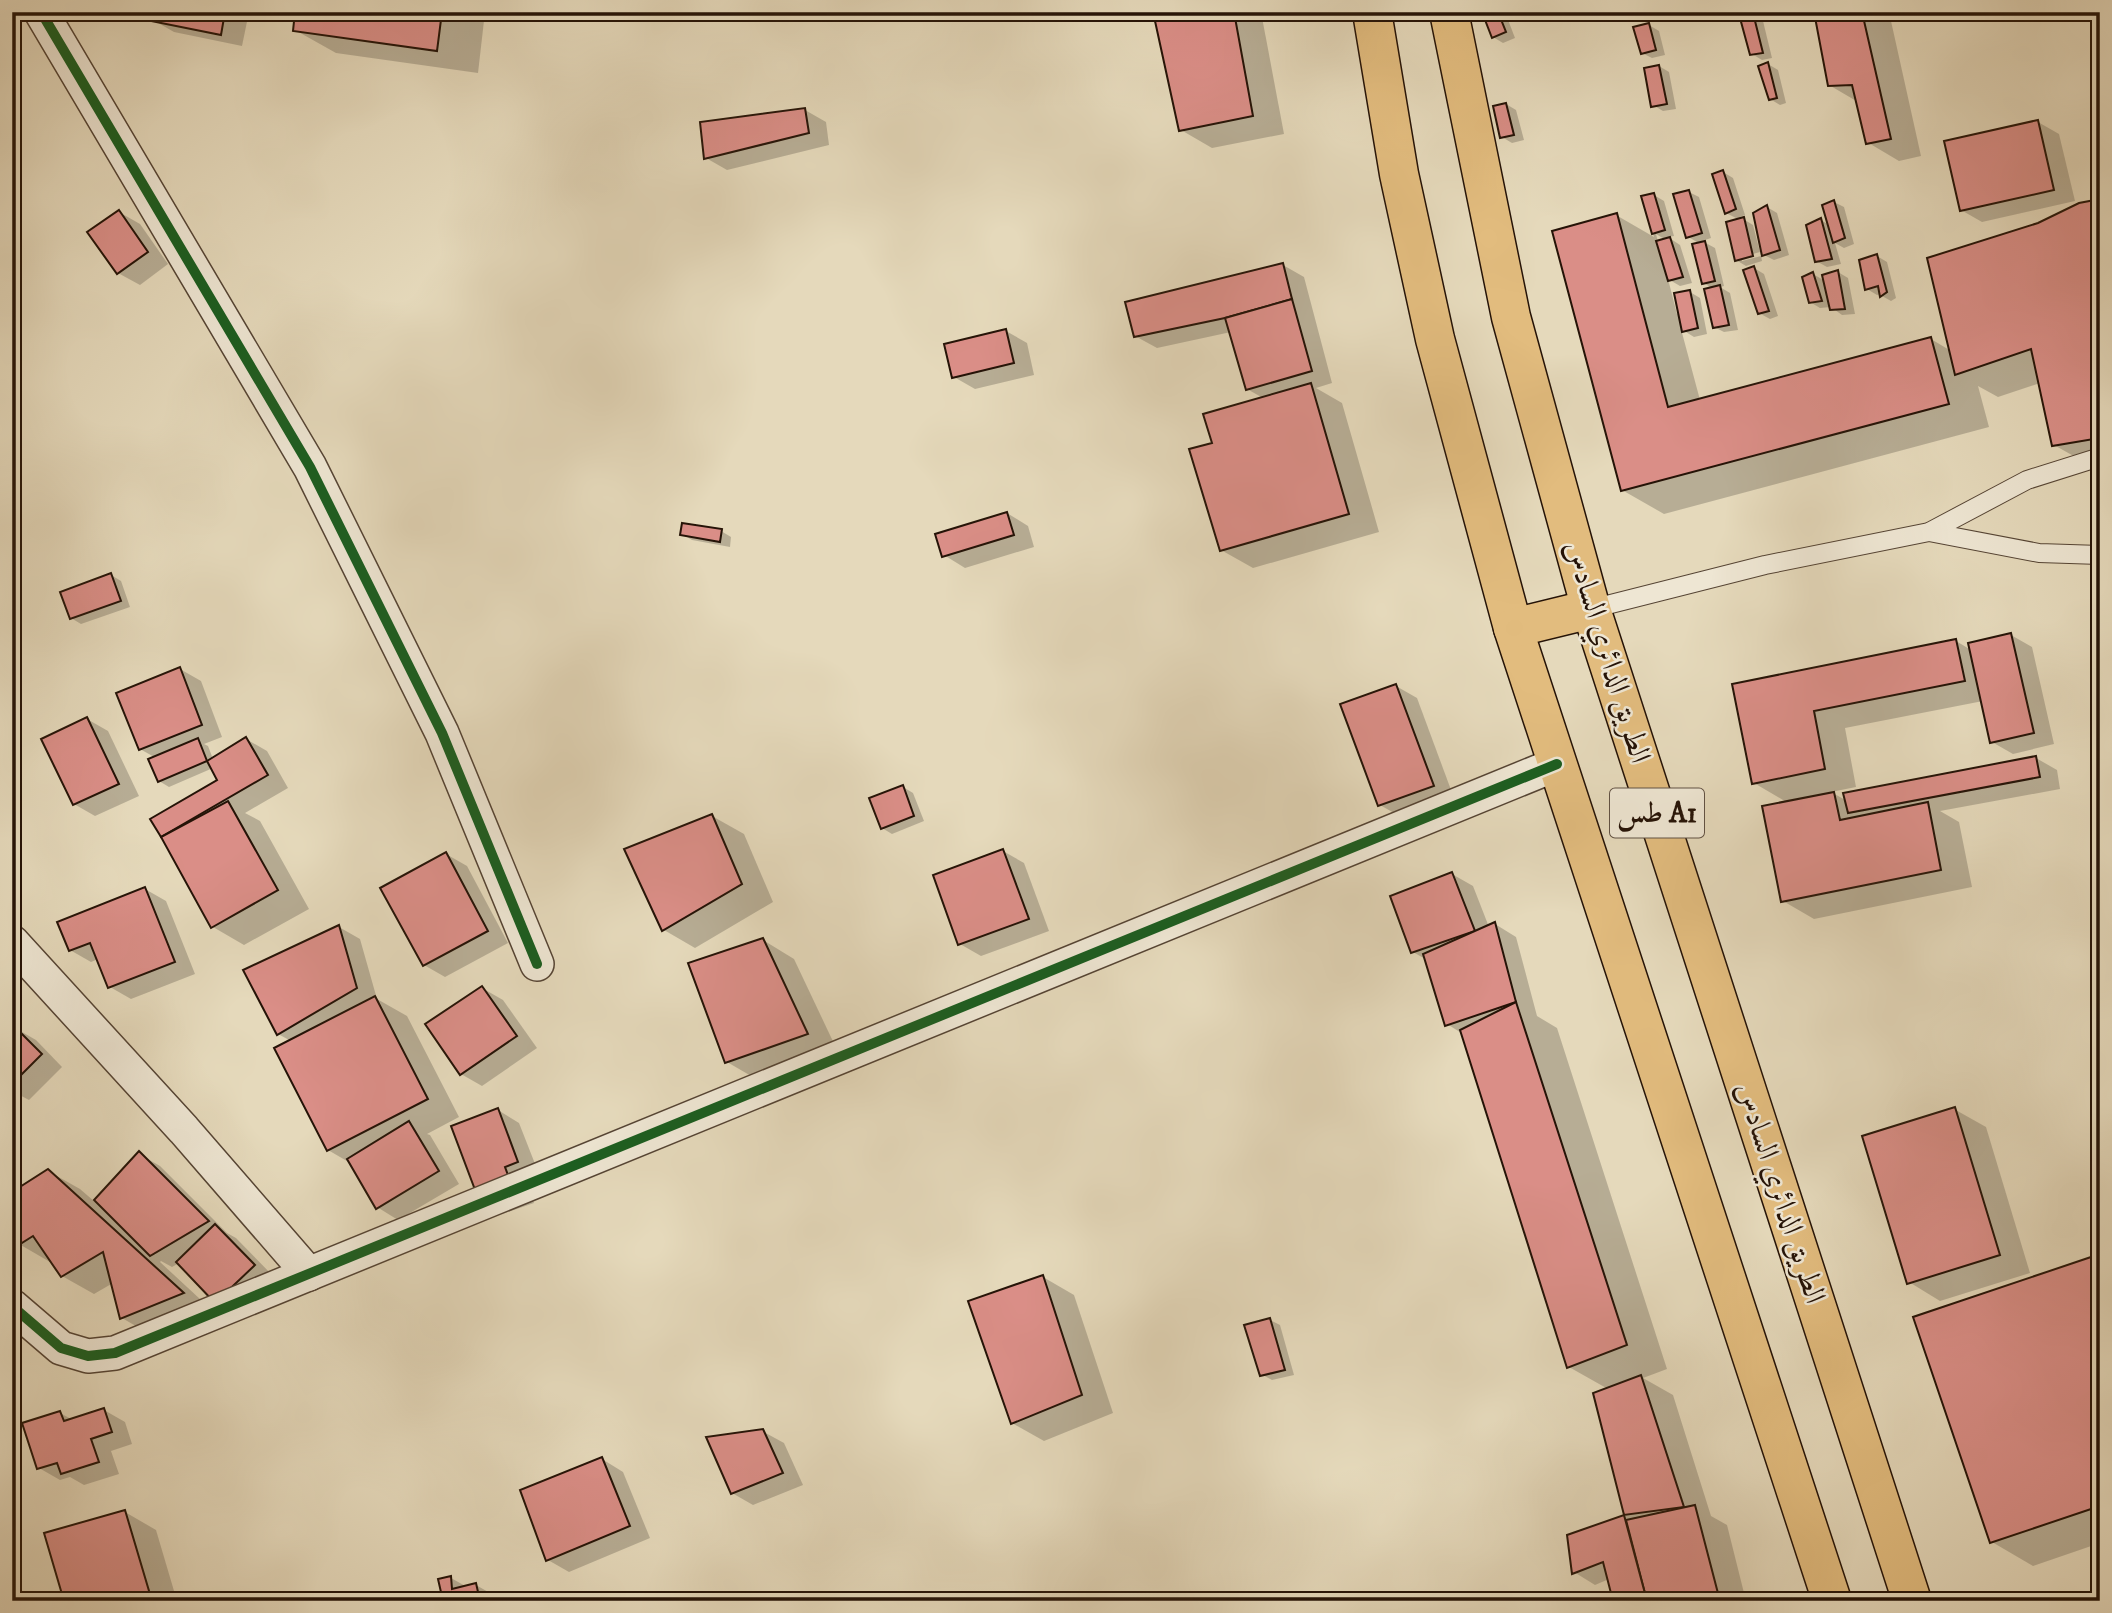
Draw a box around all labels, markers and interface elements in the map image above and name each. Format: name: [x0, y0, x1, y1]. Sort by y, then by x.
street label: الطريق الدائري السادس: [1552, 536, 1658, 769]
road number: طس A1: [1610, 788, 1704, 838]
street label: الطريق الدائري السادس: [1723, 1078, 1833, 1310]

